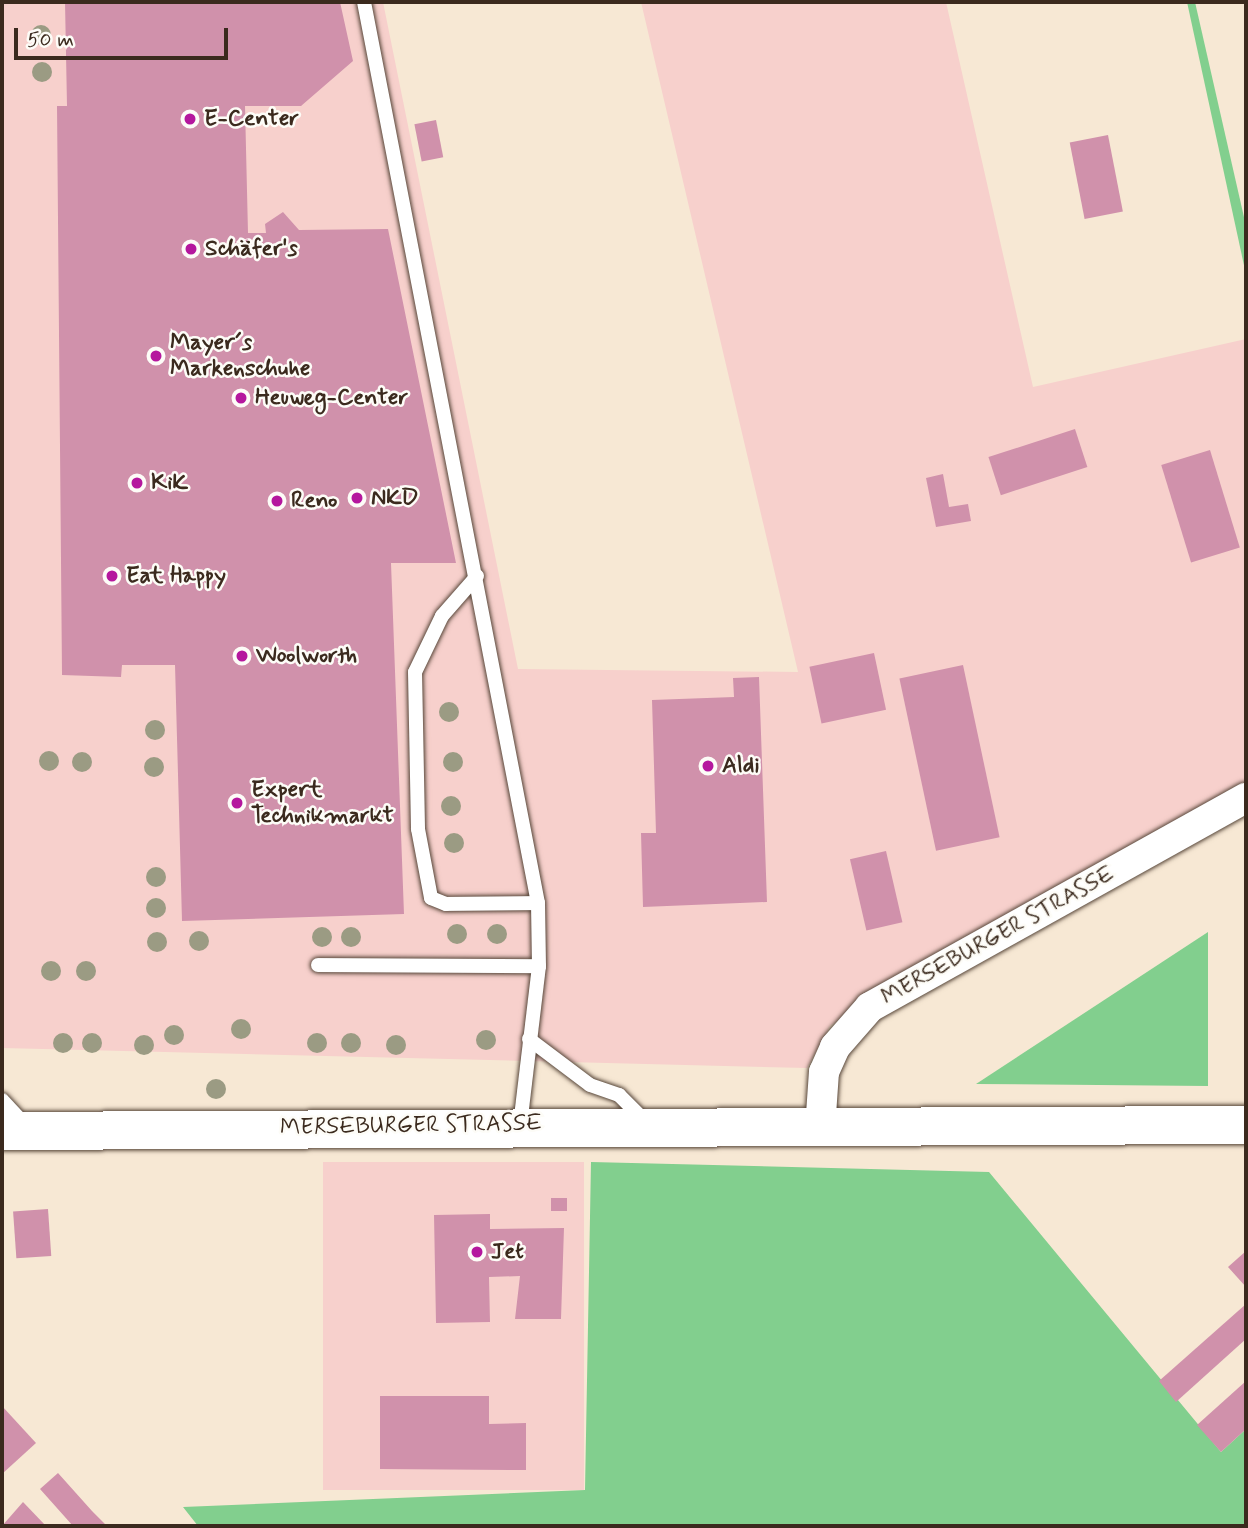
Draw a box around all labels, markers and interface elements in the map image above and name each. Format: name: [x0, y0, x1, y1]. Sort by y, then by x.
scale bar: [18, 14, 231, 58]
text: 50 m: [27, 26, 74, 54]
place label: E-Center: [204, 105, 299, 133]
marker: E-Center: [182, 111, 198, 127]
place label: Schäfer's: [205, 235, 298, 263]
marker: Schäfer's: [183, 241, 199, 257]
place label: Mayer´s Markenschuhe: [170, 329, 310, 383]
marker: Mayer´s Markenschuhe: [148, 348, 164, 364]
place label: Heuweg-Center: [255, 384, 408, 412]
marker: Heuweg-Center: [233, 390, 249, 406]
place label: KiK: [151, 469, 188, 497]
marker: KiK: [129, 475, 145, 491]
place label: NKD: [371, 484, 419, 512]
place label: Reno: [291, 487, 337, 515]
marker: NKD: [349, 490, 365, 506]
marker: Reno: [269, 493, 285, 509]
place label: Eat Happy: [126, 562, 226, 590]
marker: Eat Happy: [104, 568, 120, 584]
place label: Woolworth: [256, 642, 357, 670]
marker: Woolworth: [234, 648, 250, 664]
place label: Aldi: [722, 752, 760, 780]
marker: Aldi: [700, 758, 716, 774]
place label: Expert Technikmarkt: [251, 776, 394, 830]
marker: Expert Technikmarkt: [229, 795, 245, 811]
street label: MERSEBURGER STRASSE: [875, 860, 1121, 1012]
street label: MERSEBURGER STRASSE: [278, 1110, 544, 1142]
place label: Jet: [491, 1238, 524, 1266]
marker: Jet: [469, 1244, 485, 1260]

